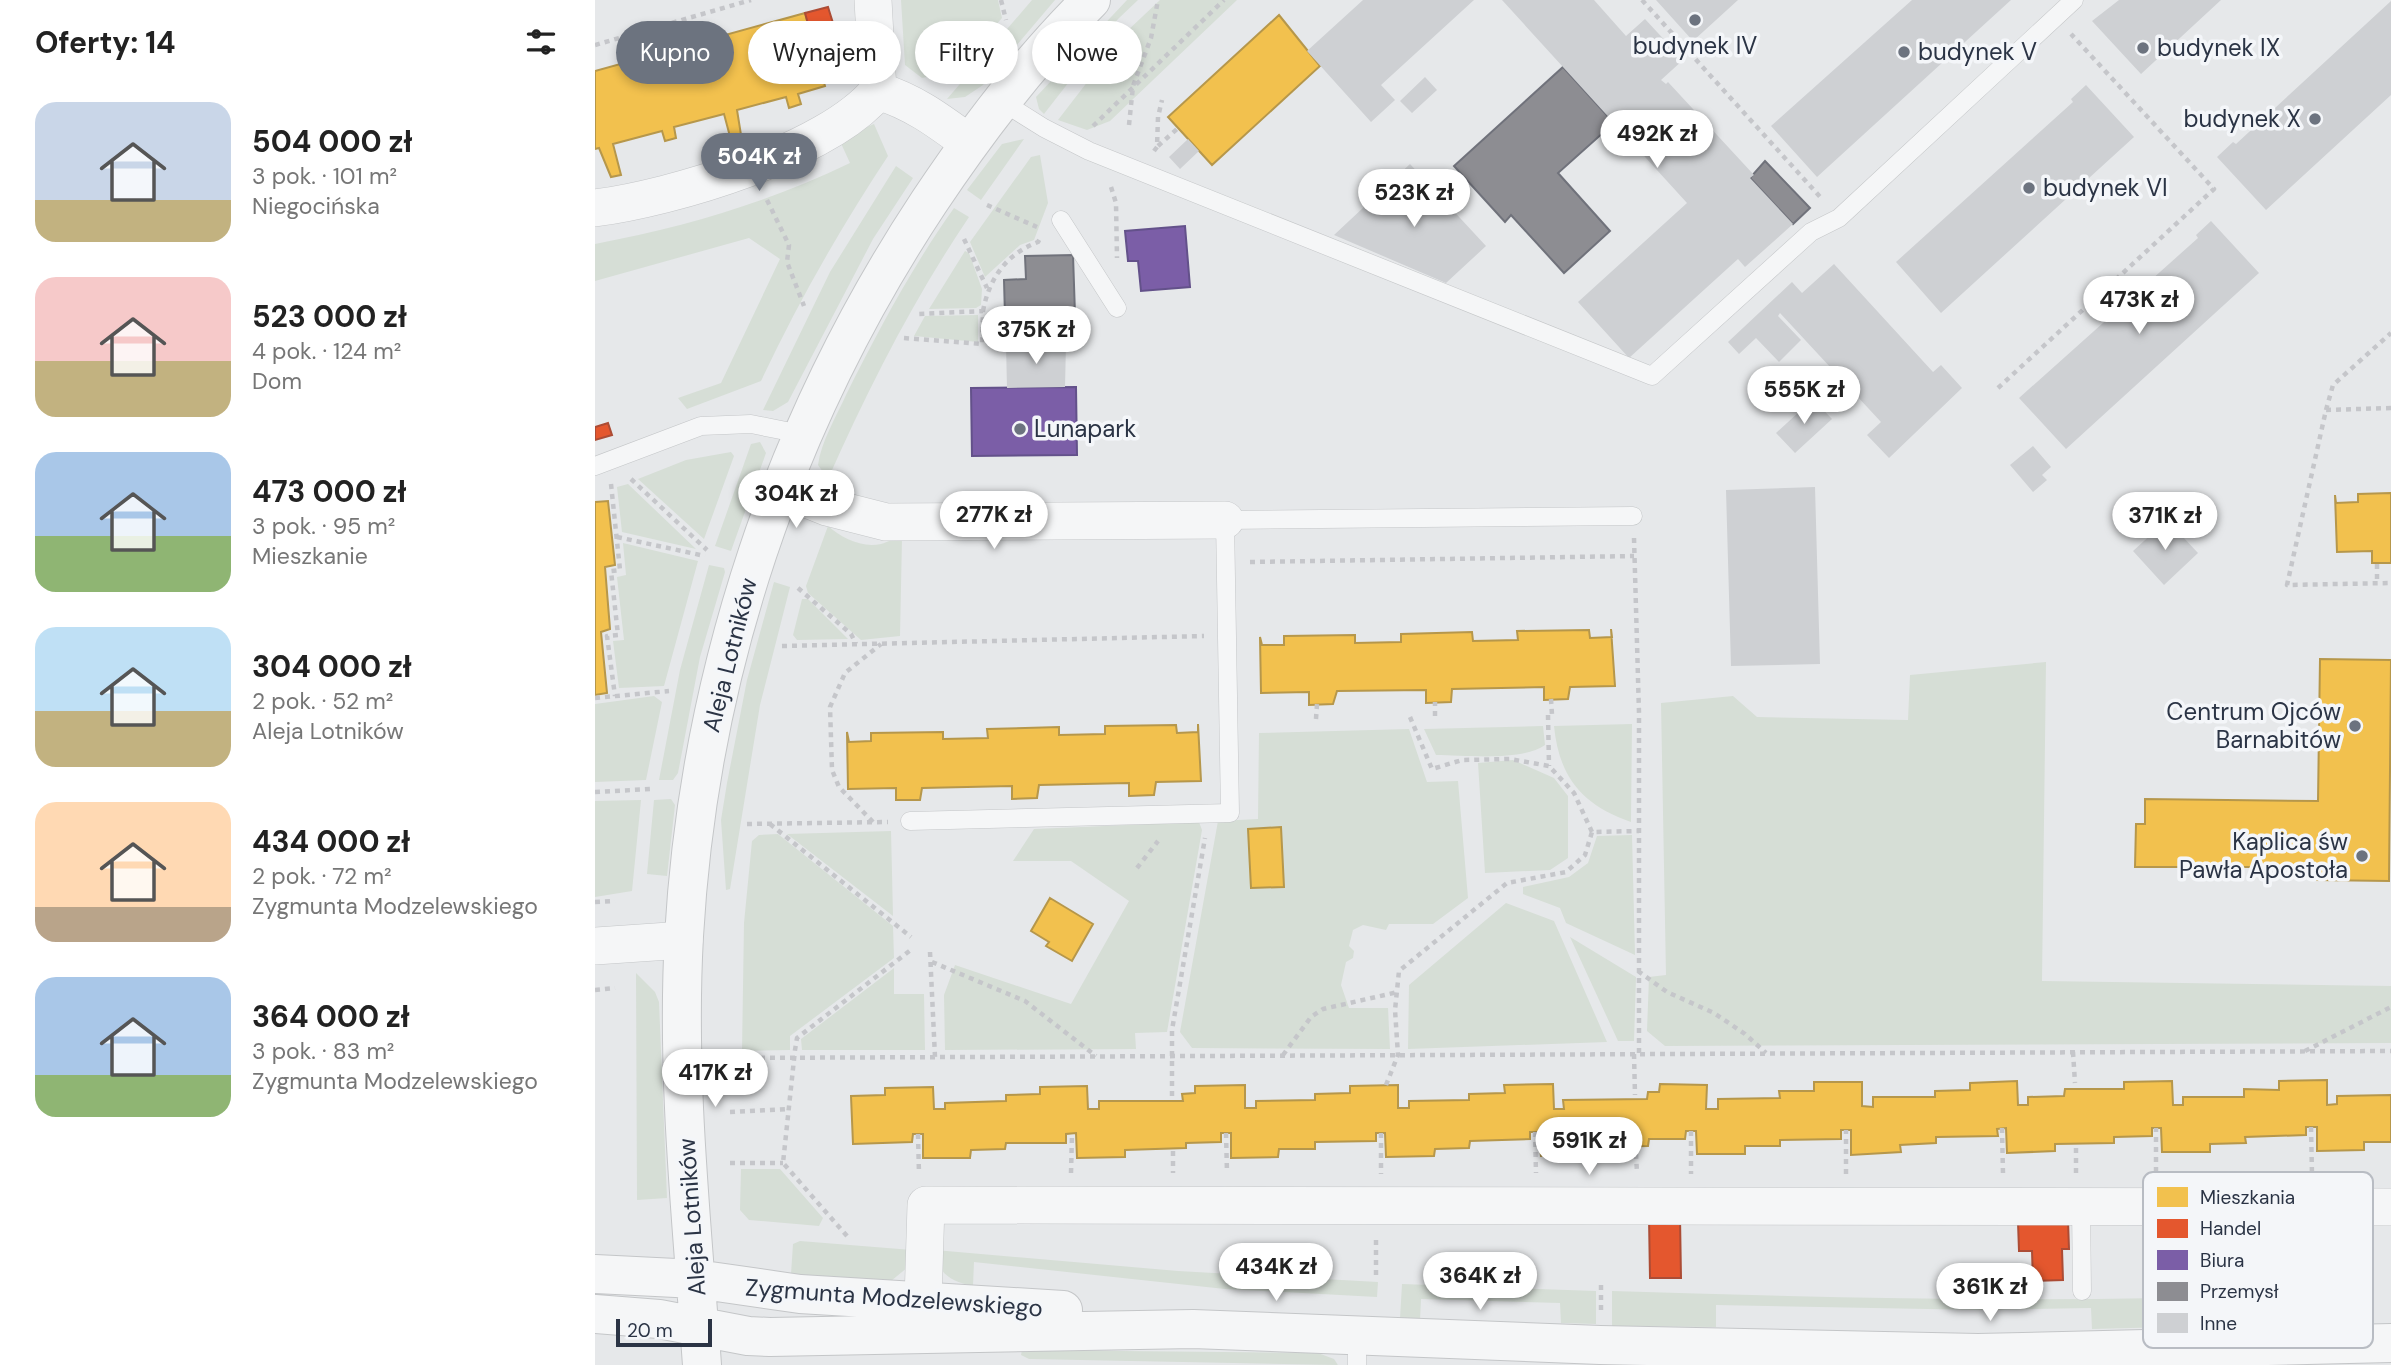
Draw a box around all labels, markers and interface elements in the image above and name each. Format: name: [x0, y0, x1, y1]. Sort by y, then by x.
marker: budynek IV: [1687, 12, 1703, 28]
chip: Kupno: [616, 21, 734, 84]
chip: Wynajem: [748, 21, 901, 84]
chip: Filtry: [915, 21, 1018, 84]
chip: Nowe: [1032, 21, 1142, 84]
text: Oferty: 14: [35, 23, 176, 62]
icon: filters: [522, 23, 560, 61]
place label: budynek IV: [1633, 30, 1757, 61]
place label: budynek IX: [2157, 32, 2280, 63]
place label: budynek V: [1918, 36, 2037, 67]
marker: budynek IX: [2135, 40, 2151, 56]
marker: budynek V: [1896, 44, 1912, 60]
place label: budynek X: [2183, 103, 2301, 134]
pin: 492K zł: [1592, 110, 1722, 170]
marker: budynek X: [2307, 111, 2323, 127]
text: 492K zł: [1616, 118, 1698, 148]
text: 504 000 zł: [252, 122, 412, 161]
icon: home: [91, 130, 175, 214]
pin: 504K zł: [694, 134, 824, 193]
text: 504K zł: [717, 141, 801, 171]
text: 3 pok. · 101 m²: [252, 161, 397, 191]
pin: 523K zł: [1349, 170, 1479, 229]
place label: budynek VI: [2043, 172, 2168, 203]
text: 523K zł: [1374, 177, 1454, 207]
marker: budynek VI: [2021, 180, 2037, 196]
text: Niegocińska: [252, 191, 380, 221]
pin: 473K zł: [2074, 276, 2204, 336]
text: 473K zł: [2099, 284, 2179, 314]
text: 523 000 zł: [252, 297, 407, 336]
icon: home: [91, 305, 175, 389]
pin: 375K zł: [971, 306, 1101, 366]
text: 375K zł: [997, 314, 1075, 344]
text: 4 pok. · 124 m²: [252, 336, 401, 366]
text: Dom: [252, 366, 302, 396]
pin: 555K zł: [1739, 366, 1869, 426]
text: 555K zł: [1763, 374, 1845, 404]
place label: Lunapark: [1034, 413, 1136, 444]
marker: Lunapark: [1012, 421, 1028, 437]
pin: 304K zł: [731, 470, 861, 530]
text: 473 000 zł: [252, 472, 406, 511]
text: 304K zł: [754, 478, 838, 508]
icon: home: [91, 480, 175, 564]
pin: 277K zł: [929, 491, 1059, 551]
pin: 371K zł: [2100, 492, 2230, 552]
text: 277K zł: [956, 499, 1032, 529]
text: 371K zł: [2128, 500, 2202, 530]
text: 3 pok. · 95 m²: [252, 511, 395, 541]
text: Mieszkanie: [252, 541, 368, 571]
street label: Aleja Lotników: [695, 574, 764, 735]
text: 304 000 zł: [252, 647, 412, 686]
icon: home: [91, 655, 175, 739]
text: 2 pok. · 52 m²: [252, 686, 393, 716]
place label: Centrum Ojców Barnabitów: [2166, 696, 2341, 755]
text: Aleja Lotników: [252, 716, 404, 746]
marker: Centrum Ojców Barnabitów: [2347, 718, 2363, 734]
text: 434 000 zł: [252, 822, 410, 861]
place label: Kaplica św Pawła Apostoła: [2179, 826, 2348, 885]
icon: home: [91, 830, 175, 914]
marker: Kaplica św Pawła Apostoła: [2354, 848, 2370, 864]
text: 2 pok. · 72 m²: [252, 861, 391, 891]
text: Zygmunta Modzelewskiego: [252, 891, 538, 921]
text: 364 000 zł: [252, 997, 410, 1036]
icon: home: [91, 1005, 175, 1089]
text: 3 pok. · 83 m²: [252, 1036, 394, 1066]
pin: 417K zł: [650, 1050, 780, 1109]
text: 417K zł: [678, 1057, 752, 1087]
text: Zygmunta Modzelewskiego: [252, 1066, 538, 1096]
pin: 591K zł: [1524, 1118, 1654, 1177]
text: 591K zł: [1551, 1125, 1627, 1155]
street label: Aleja Lotników: [671, 1137, 712, 1297]
legend: [2143, 1172, 2373, 1348]
text: Mieszkania: [2200, 1185, 2295, 1210]
text: Handel: [2200, 1216, 2261, 1241]
pin: 434K zł: [1211, 1244, 1341, 1303]
text: Biura: [2200, 1248, 2244, 1273]
text: 434K zł: [1235, 1251, 1317, 1281]
pin: 364K zł: [1415, 1252, 1545, 1312]
text: 364K zł: [1439, 1260, 1521, 1290]
pin: 361K zł: [1925, 1264, 2055, 1323]
text: 361K zł: [1952, 1271, 2028, 1301]
street label: Zygmunta Modzelewskiego: [744, 1272, 1044, 1323]
text: Przemysł: [2200, 1279, 2279, 1304]
text: Inne: [2200, 1311, 2237, 1336]
scale bar: [616, 1316, 712, 1348]
text: 20 m: [627, 1318, 673, 1343]

